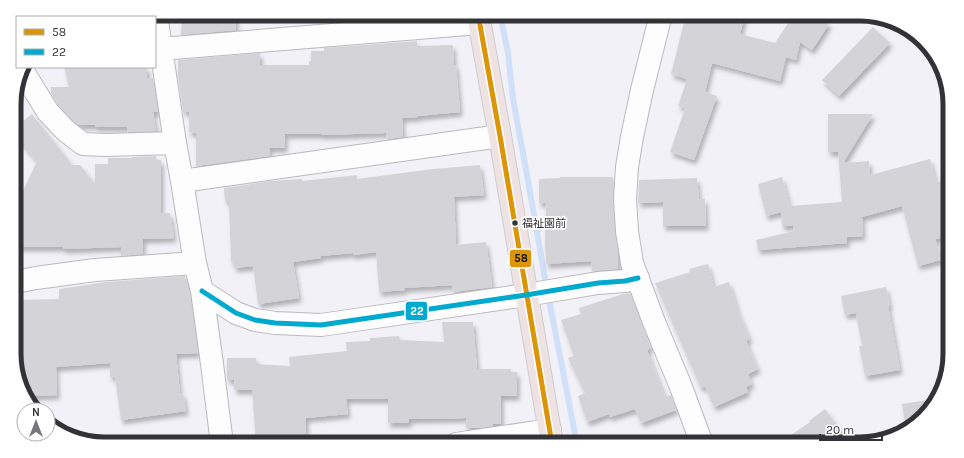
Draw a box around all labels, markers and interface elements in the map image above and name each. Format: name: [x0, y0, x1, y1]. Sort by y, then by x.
legend: [16, 16, 156, 68]
text: 58: [52, 25, 66, 39]
text: 22: [52, 45, 66, 59]
place label: 福祉園前: [522, 217, 566, 230]
marker: 福祉園前: [510, 218, 520, 228]
line badge: 58: [509, 249, 532, 268]
text: 58: [514, 252, 528, 265]
line badge: 22: [405, 301, 428, 321]
text: 22: [410, 305, 424, 318]
north arrow: [16, 402, 56, 442]
text: N: [32, 406, 40, 419]
scale bar: [820, 416, 882, 442]
text: 20 m: [826, 423, 854, 437]

